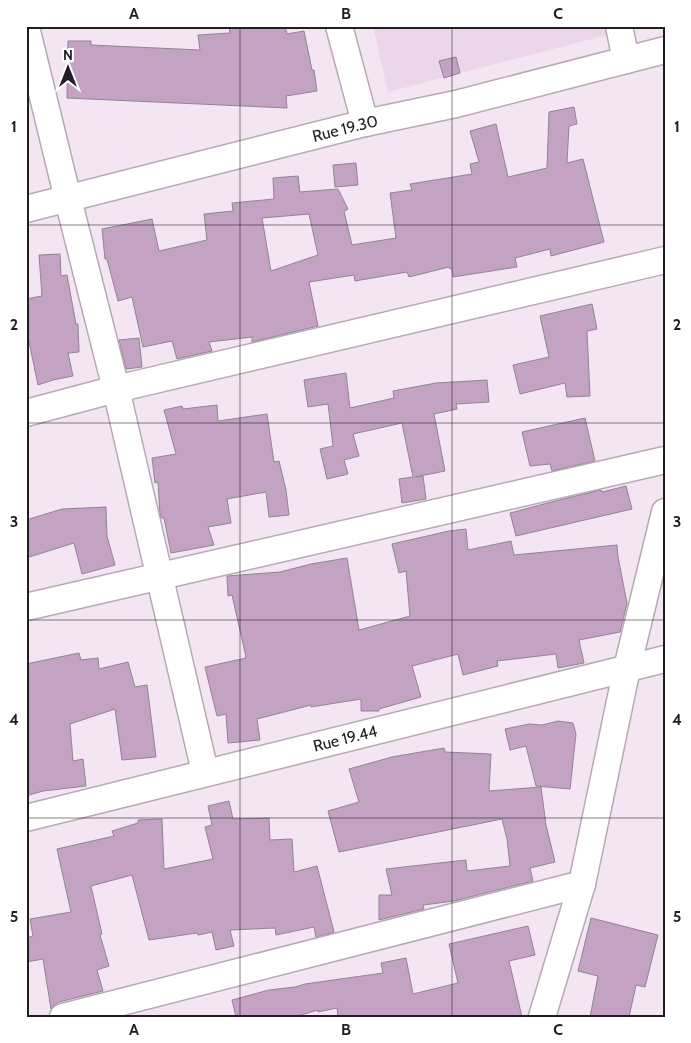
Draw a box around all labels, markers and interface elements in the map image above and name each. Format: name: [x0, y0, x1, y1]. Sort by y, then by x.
text: A: [129, 4, 139, 23]
text: B: [341, 4, 351, 23]
text: C: [553, 4, 563, 23]
north arrow: [42, 42, 92, 92]
text: N: [63, 46, 73, 64]
street label: Rue 19.30: [310, 111, 380, 146]
text: 1: [11, 117, 17, 136]
text: 1: [674, 117, 680, 136]
text: 2: [10, 315, 18, 334]
text: 2: [673, 315, 681, 334]
text: 3: [10, 512, 18, 531]
text: 3: [673, 512, 681, 531]
text: 4: [9, 710, 19, 729]
text: 4: [672, 710, 682, 729]
street label: Rue 19.44: [311, 721, 379, 756]
text: 5: [10, 907, 18, 926]
text: 5: [673, 907, 681, 926]
text: A: [129, 1020, 139, 1039]
text: B: [341, 1020, 351, 1039]
text: C: [553, 1020, 563, 1039]

